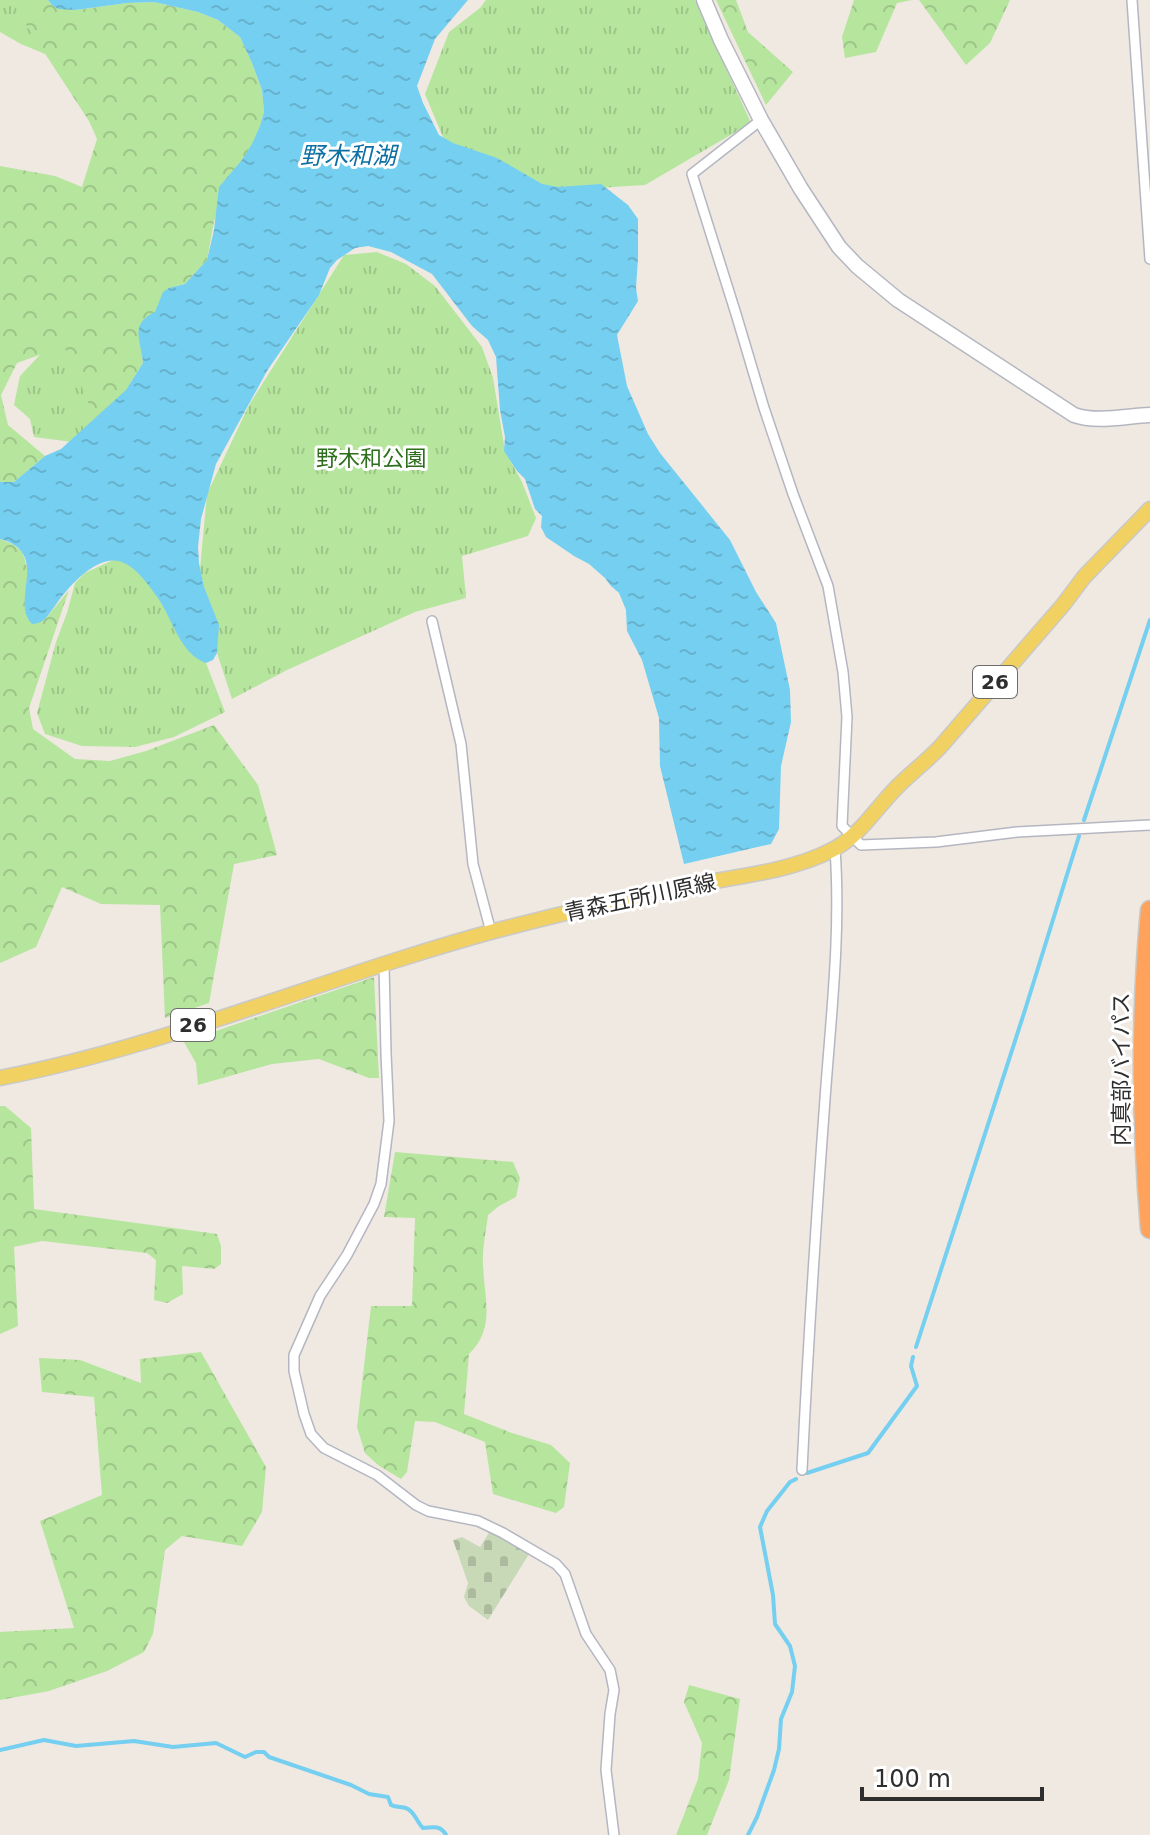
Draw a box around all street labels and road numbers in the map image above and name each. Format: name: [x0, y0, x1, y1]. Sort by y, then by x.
road number: 26: [973, 666, 1017, 698]
street label: 青森五所川原線: [562, 869, 718, 926]
street label: 内真部バイパス: [1109, 992, 1134, 1146]
road number: 26: [171, 1009, 215, 1041]

